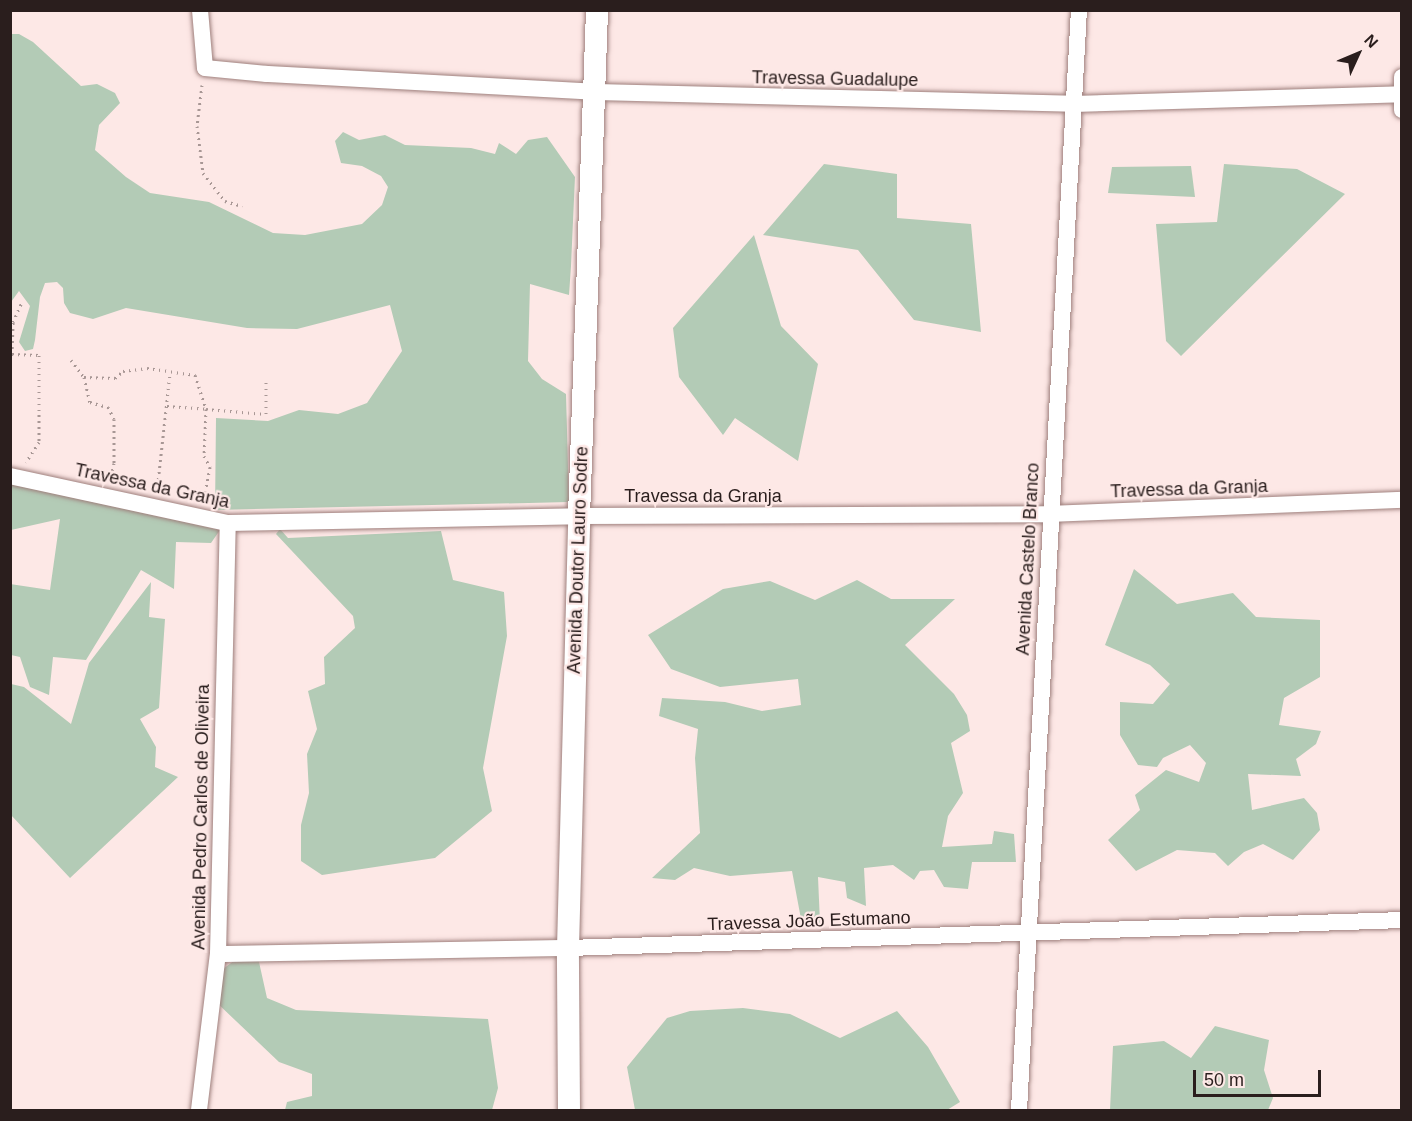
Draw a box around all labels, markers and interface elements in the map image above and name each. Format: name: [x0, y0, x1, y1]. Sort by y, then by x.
north arrow: [1328, 24, 1388, 84]
text: N: [1361, 31, 1381, 51]
street label: Travessa Guadalupe: [752, 67, 918, 91]
street label: Avenida Doutor Lauro Sodre: [563, 446, 593, 674]
street label: Travessa da Granja: [73, 459, 231, 513]
street label: Avenida Castelo Branco: [1012, 462, 1044, 656]
street label: Travessa da Granja: [1110, 475, 1268, 503]
street label: Travessa da Granja: [624, 485, 782, 507]
street label: Avenida Pedro Carlos de Oliveira: [188, 684, 214, 950]
street label: Travessa João Estumano: [707, 907, 911, 935]
scale bar: [1196, 1058, 1324, 1096]
text: 50 m: [1204, 1070, 1244, 1090]

